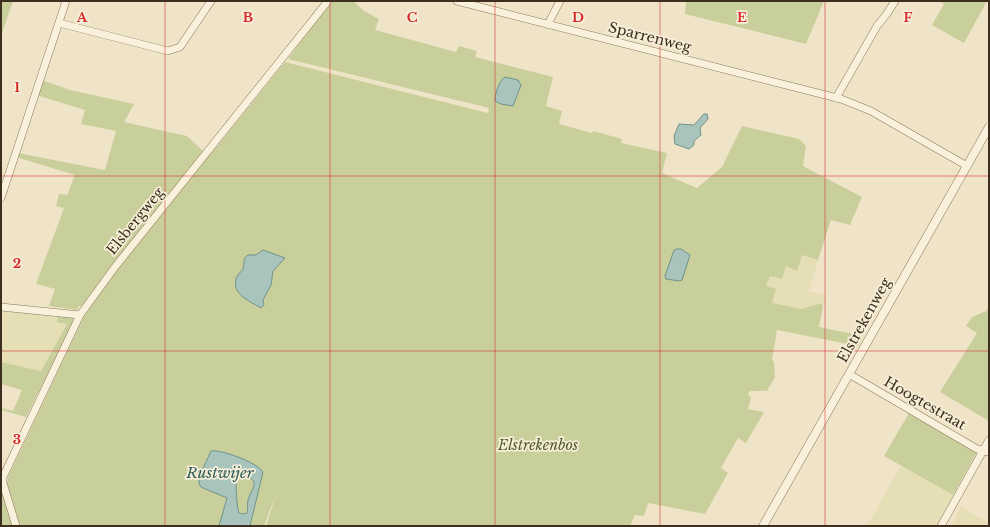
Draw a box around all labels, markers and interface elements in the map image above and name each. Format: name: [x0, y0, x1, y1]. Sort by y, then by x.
text: A: [76, 9, 88, 26]
text: B: [243, 9, 253, 26]
text: C: [407, 9, 418, 26]
text: D: [572, 9, 584, 26]
text: E: [737, 9, 747, 26]
text: F: [904, 9, 913, 26]
street label: Sparrenweg: [607, 18, 694, 56]
text: 1: [14, 79, 20, 96]
street label: Elsbergweg: [102, 183, 168, 258]
text: 2: [13, 255, 21, 272]
street label: Elstrekenweg: [833, 274, 895, 366]
street label: Hoogtestraat: [881, 372, 970, 434]
text: 3: [13, 431, 21, 448]
park label: Elstrekenbos: [497, 436, 578, 454]
water label: Rustwijer: [185, 463, 255, 482]

